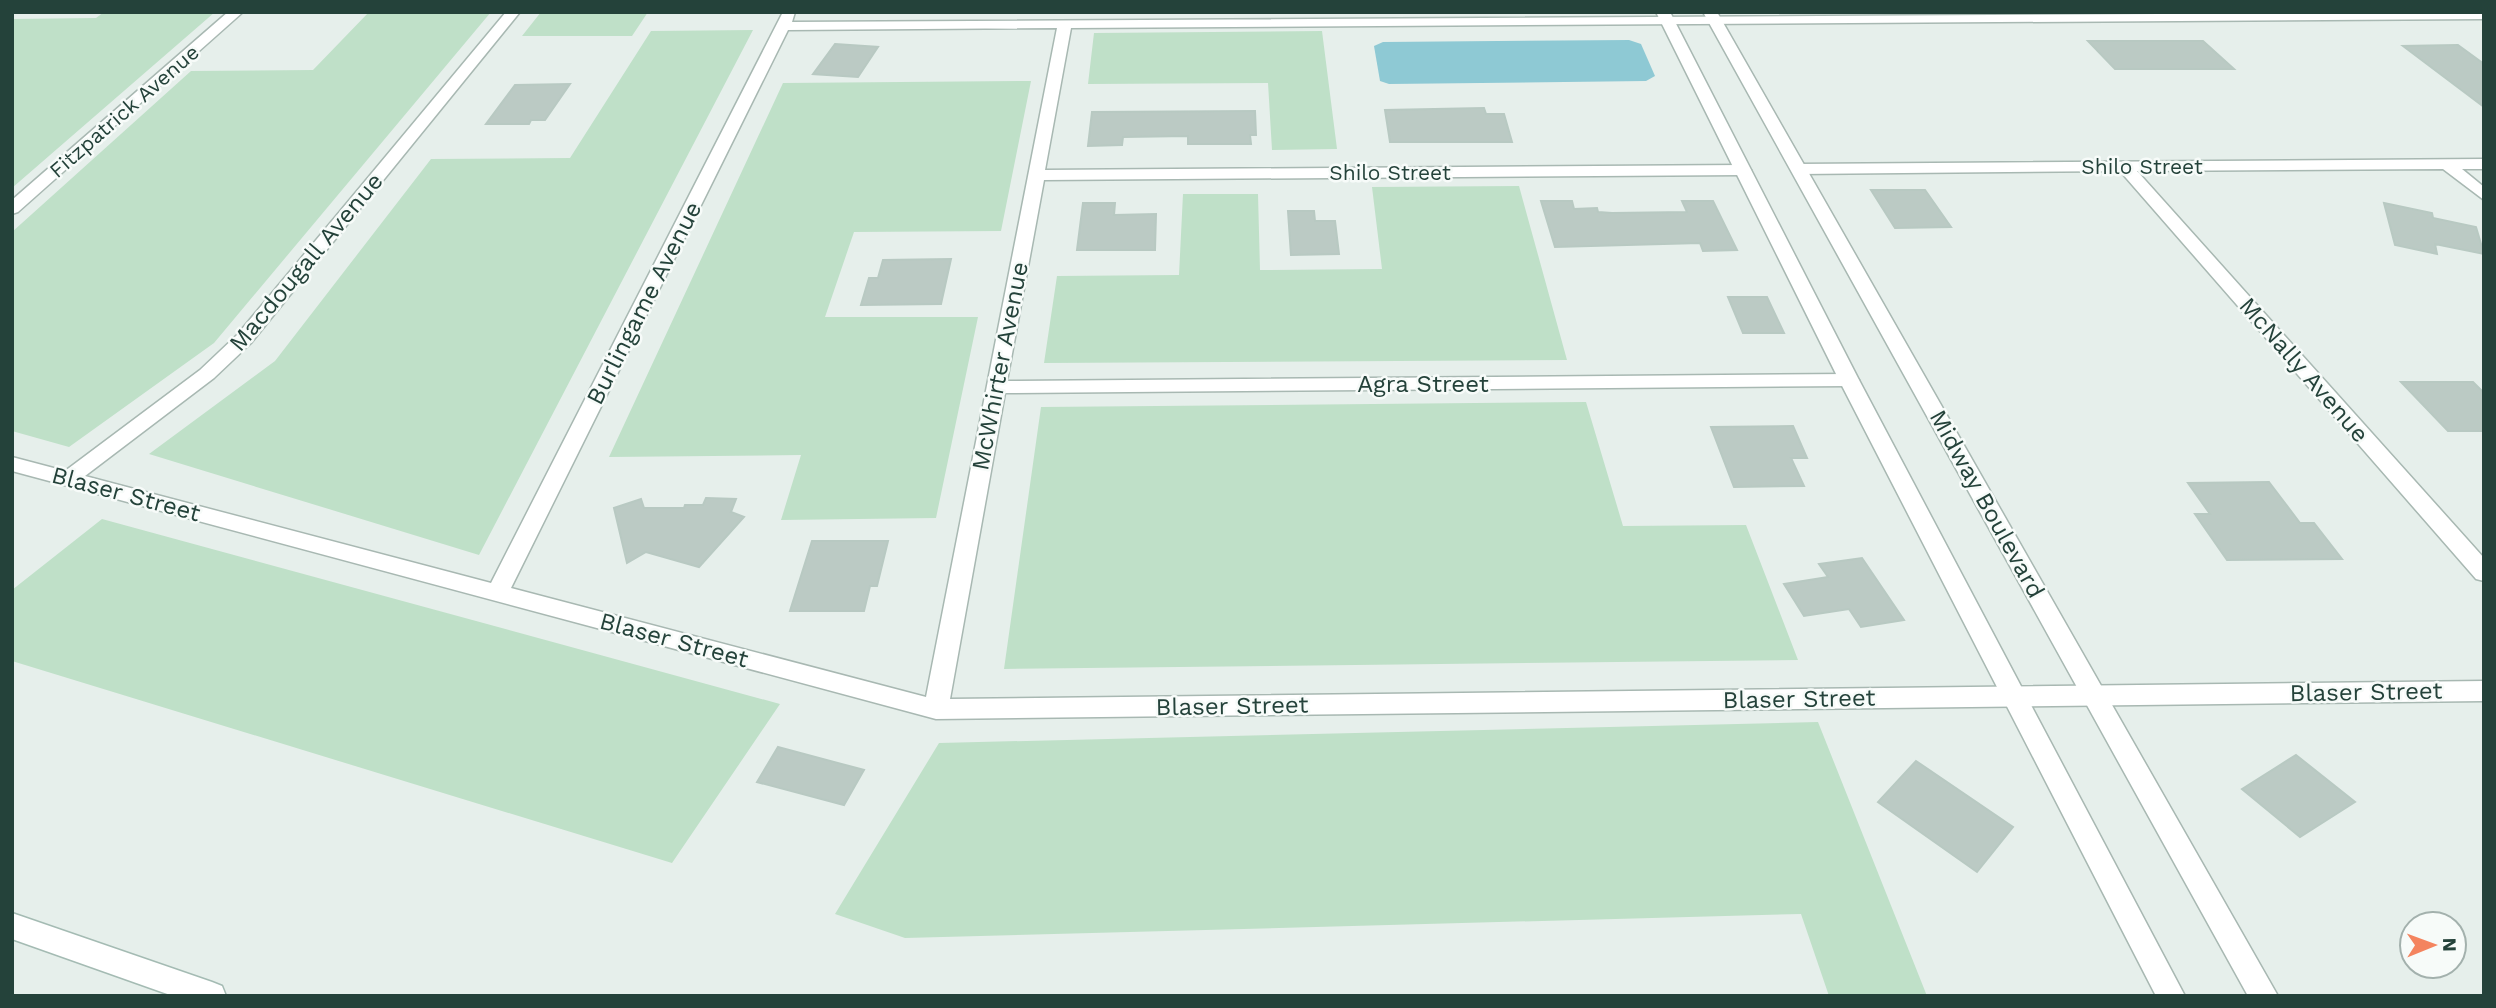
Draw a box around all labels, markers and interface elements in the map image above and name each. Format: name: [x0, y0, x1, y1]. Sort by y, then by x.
street label: Fitzpatrick Avenue: [44, 39, 204, 183]
street label: Shilo Street: [2081, 154, 2203, 179]
street label: Shilo Street: [1329, 160, 1451, 185]
street label: Macdougall Avenue: [223, 167, 389, 357]
street label: Burlingame Avenue: [581, 197, 707, 409]
street label: McWhirter Avenue: [966, 259, 1034, 473]
street label: McNally Avenue: [2233, 292, 2375, 448]
street label: Agra Street: [1357, 370, 1489, 398]
street label: Midway Boulevard: [1924, 405, 2050, 603]
street label: Blaser Street: [49, 461, 203, 527]
street label: Blaser Street: [597, 607, 751, 673]
street label: Blaser Street: [2289, 677, 2443, 707]
street label: Blaser Street: [1722, 684, 1876, 714]
street label: Blaser Street: [1155, 691, 1309, 721]
north arrow: [2398, 910, 2468, 980]
text: N: [2438, 937, 2461, 952]

